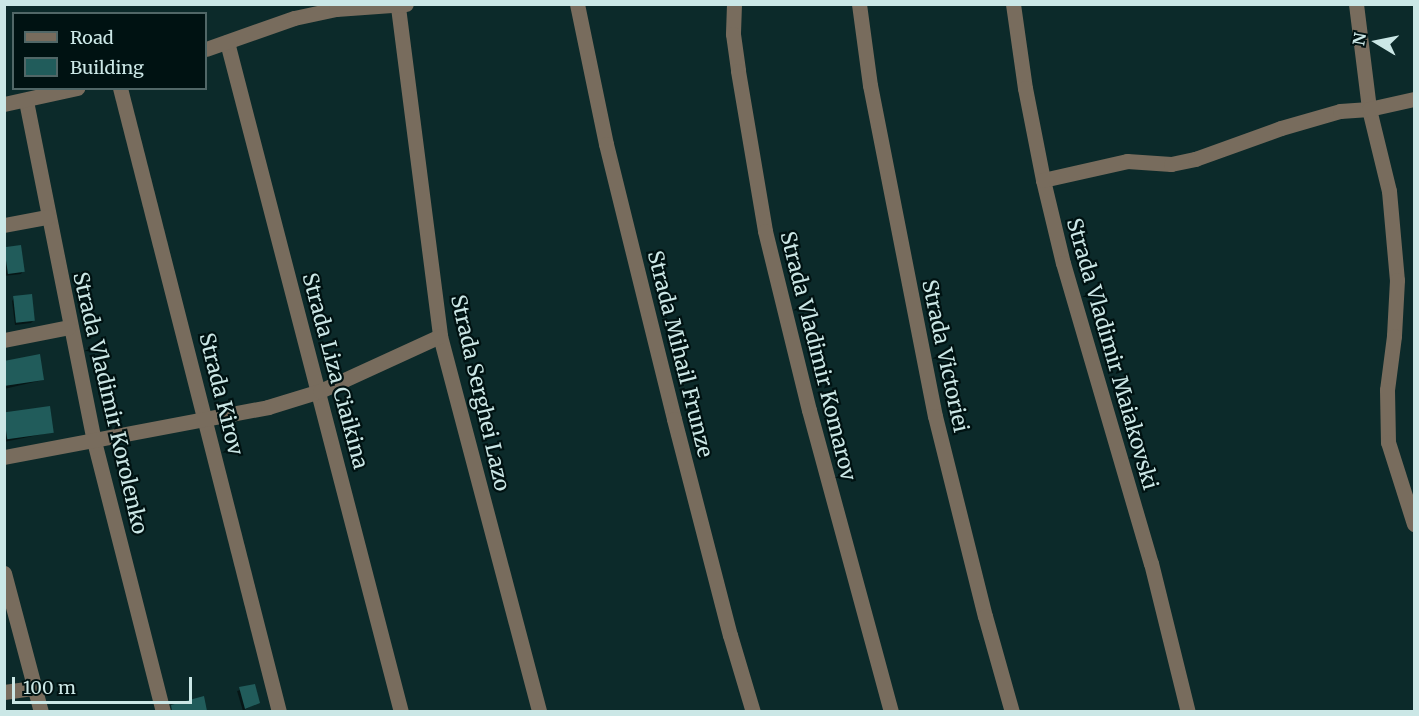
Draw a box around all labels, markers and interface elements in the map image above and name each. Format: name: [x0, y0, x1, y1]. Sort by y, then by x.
legend: [12, 12, 207, 90]
north arrow: [1347, 12, 1407, 72]
text: Road: [70, 26, 114, 49]
text: N: [1348, 31, 1370, 47]
text: Building: [70, 56, 144, 79]
street label: Strada Vladimir Maiakovski: [1061, 215, 1163, 493]
street label: Strada Vladimir Komarov: [775, 229, 861, 483]
street label: Strada Mihail Frunze: [642, 248, 718, 460]
street label: Strada Vladimir Korolenko: [68, 270, 152, 536]
street label: Strada Liza Ciaikina: [297, 270, 373, 472]
street label: Strada Victoriei: [917, 277, 973, 435]
street label: Strada Serghei Lazo: [445, 292, 515, 494]
street label: Strada Kirov: [194, 330, 248, 458]
scale bar: [15, 665, 195, 703]
text: 100 m: [23, 676, 76, 699]

